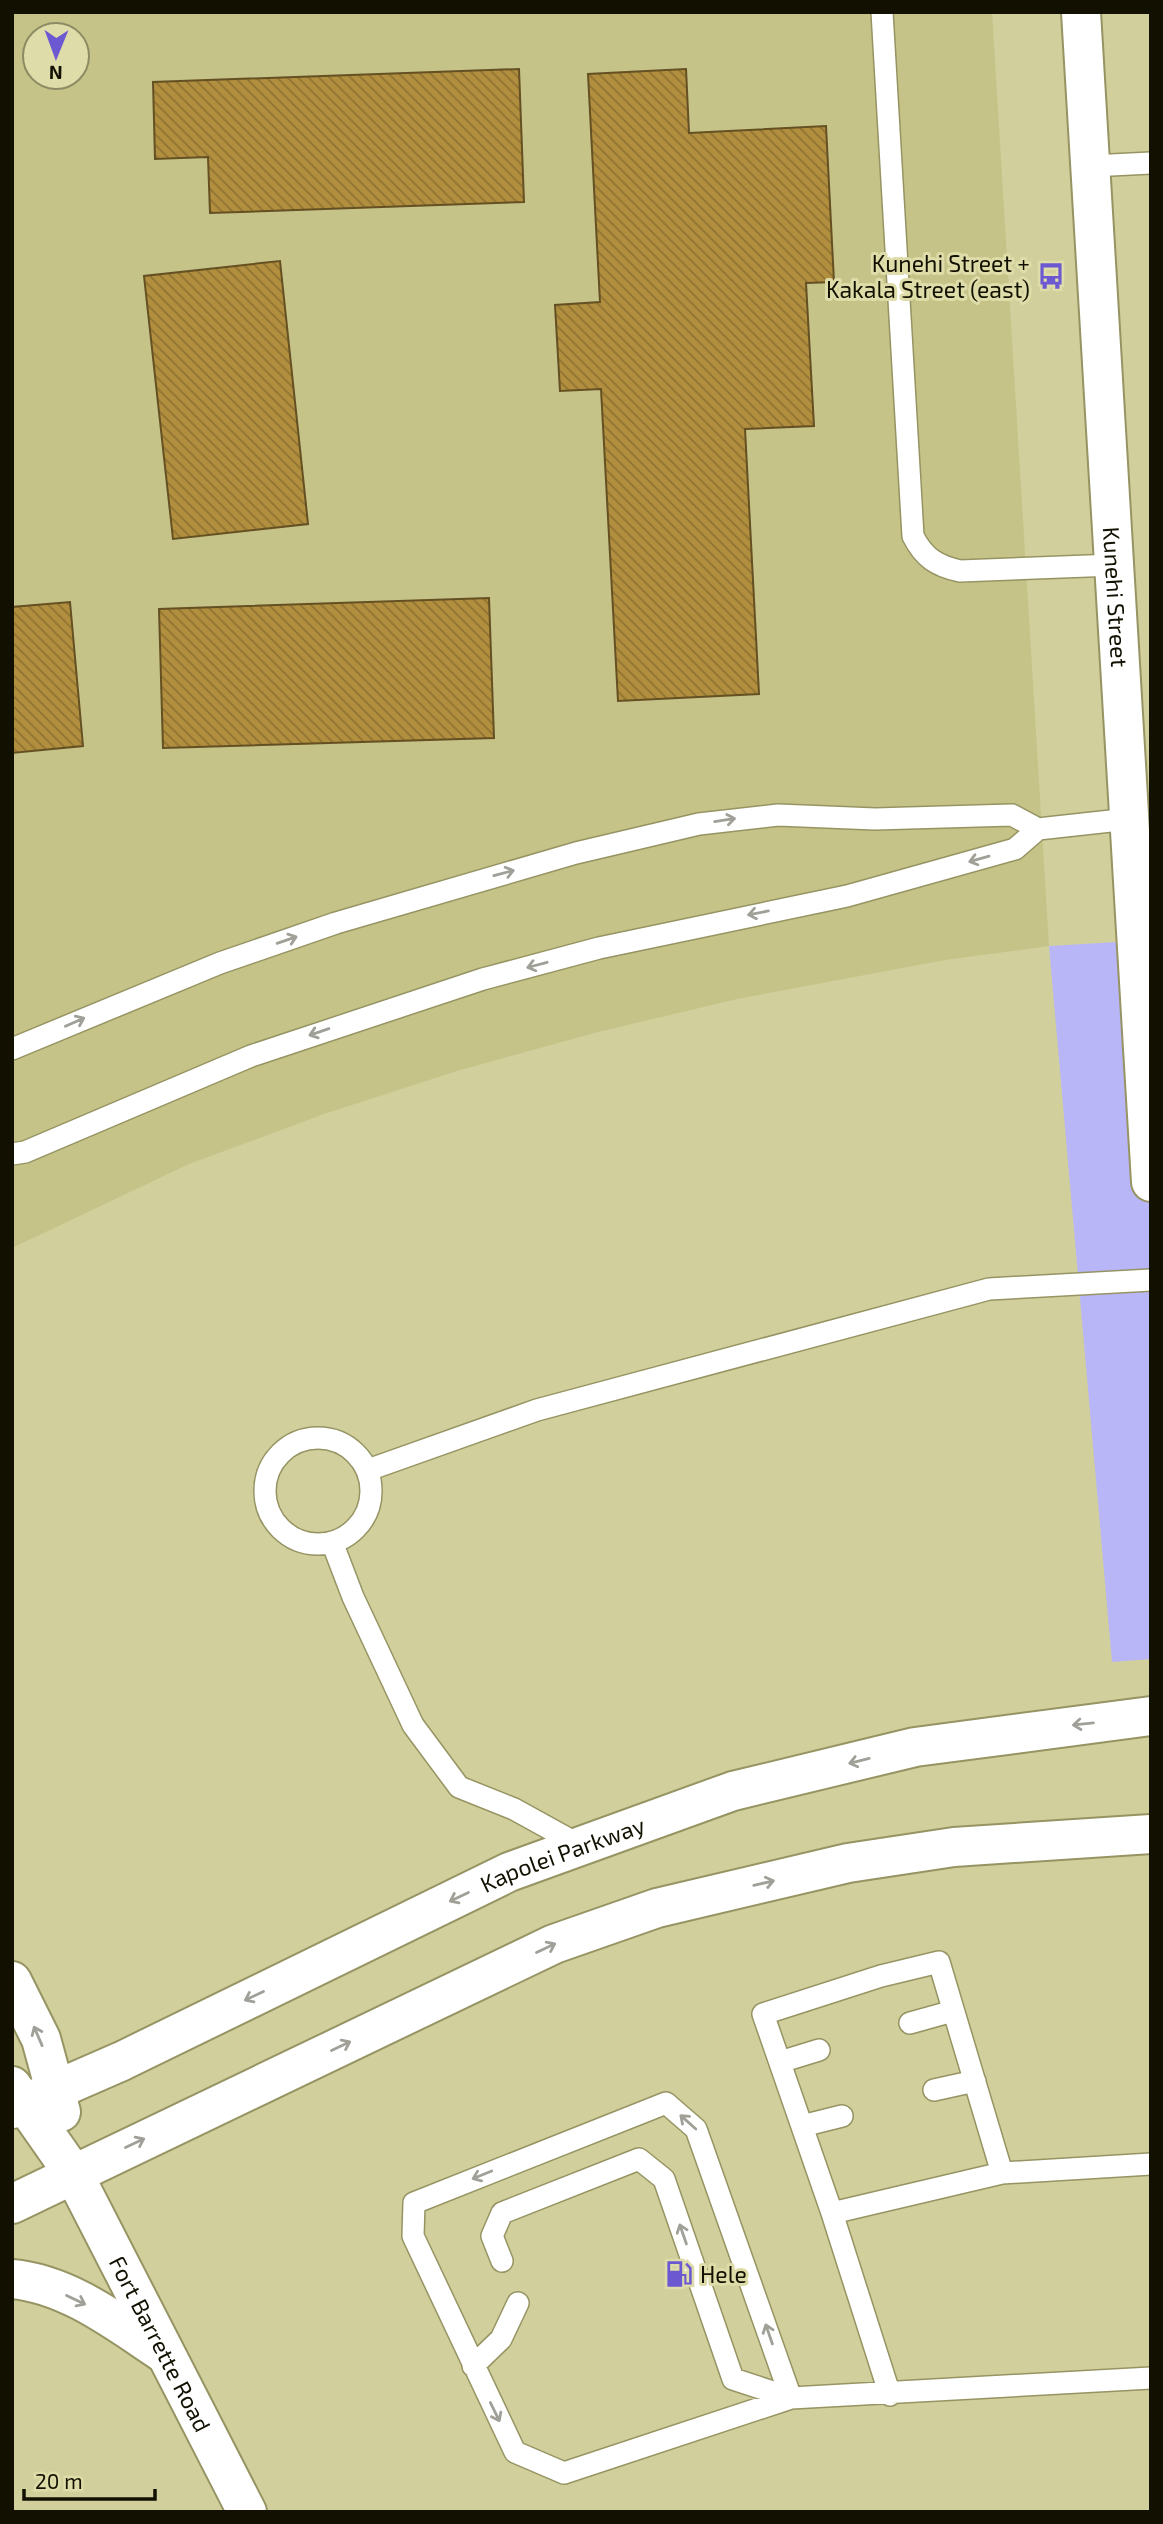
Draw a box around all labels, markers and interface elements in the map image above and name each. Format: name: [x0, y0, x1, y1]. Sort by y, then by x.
north arrow: [21, 21, 91, 91]
text: N: [49, 62, 63, 85]
place label: Kunehi Street + Kakala Street (east): [826, 249, 1030, 303]
bus stop icon: Kunehi Street + Kakala Street (east): [1036, 261, 1066, 291]
street label: Kunehi Street: [1098, 526, 1134, 668]
one-way arrow: [714, 813, 736, 826]
one-way arrow: [968, 853, 990, 866]
one-way arrow: [493, 865, 515, 878]
one-way arrow: [747, 907, 770, 920]
one-way arrow: [275, 933, 297, 945]
one-way arrow: [526, 959, 548, 972]
one-way arrow: [64, 1015, 85, 1028]
one-way arrow: [309, 1027, 331, 1039]
one-way arrow: [1072, 1718, 1095, 1731]
one-way arrow: [848, 1755, 871, 1768]
street label: Kapolei Parkway: [475, 1810, 648, 1898]
one-way arrow: [752, 1876, 775, 1889]
one-way arrow: [449, 1890, 470, 1904]
one-way arrow: [535, 1941, 556, 1954]
one-way arrow: [244, 1990, 265, 2004]
one-way arrow: [31, 2025, 44, 2047]
one-way arrow: [330, 2038, 351, 2052]
one-way arrow: [680, 2114, 697, 2131]
one-way arrow: [124, 2136, 145, 2150]
one-way arrow: [472, 2170, 493, 2183]
one-way arrow: [676, 2223, 688, 2245]
street label: Fort Barrette Road: [104, 2251, 217, 2436]
fuel station icon: Hele: [664, 2259, 694, 2289]
place label: Hele: [700, 2260, 747, 2288]
one-way arrow: [65, 2294, 86, 2307]
one-way arrow: [762, 2323, 774, 2345]
one-way arrow: [489, 2401, 503, 2422]
scale bar: [24, 2458, 156, 2502]
text: 20 m: [35, 2468, 83, 2493]

